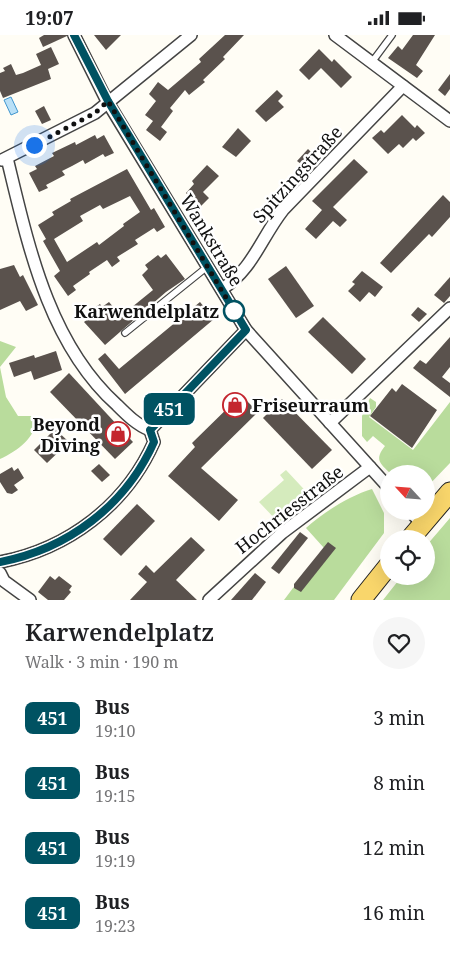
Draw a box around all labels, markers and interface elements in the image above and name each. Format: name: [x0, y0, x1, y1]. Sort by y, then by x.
text: 19:07: [25, 5, 74, 31]
street label: Spitzingstraße: [247, 120, 347, 228]
your location: [22, 133, 47, 158]
street label: Wankstraße: [175, 189, 249, 291]
place label: Karwendelplatz: [74, 299, 219, 323]
marker: Karwendelplatz: [223, 300, 245, 322]
shop icon: Friseurraum: [222, 392, 248, 418]
line badge: 451: [140, 393, 198, 425]
place label: Friseurraum: [252, 393, 369, 417]
text: 451: [154, 397, 184, 421]
place label: Beyond Diving: [32, 412, 101, 457]
shop icon: Beyond Diving: [105, 421, 131, 447]
street label: Hochriesstraße: [230, 459, 348, 559]
north arrow: [380, 465, 435, 520]
map controls: [380, 465, 435, 585]
button: locate: [380, 530, 435, 585]
text: Karwendelplatz: [25, 615, 214, 648]
button: heart: [373, 617, 425, 669]
text: Walk · 3 min · 190 m: [25, 651, 178, 673]
text: Bus: [95, 694, 130, 720]
text: 3 min: [373, 705, 425, 731]
text: 451: [37, 706, 68, 730]
text: 19:10: [95, 720, 135, 742]
text: Bus: [95, 759, 130, 785]
text: 8 min: [373, 770, 425, 796]
text: 451: [37, 771, 68, 795]
text: 19:15: [95, 785, 135, 807]
text: Bus: [95, 824, 130, 850]
text: 12 min: [363, 835, 425, 861]
text: 451: [37, 836, 68, 860]
text: 19:19: [95, 850, 135, 872]
text: Bus: [95, 889, 130, 915]
text: 16 min: [363, 900, 425, 926]
text: 451: [37, 901, 68, 925]
text: 19:23: [95, 915, 135, 937]

